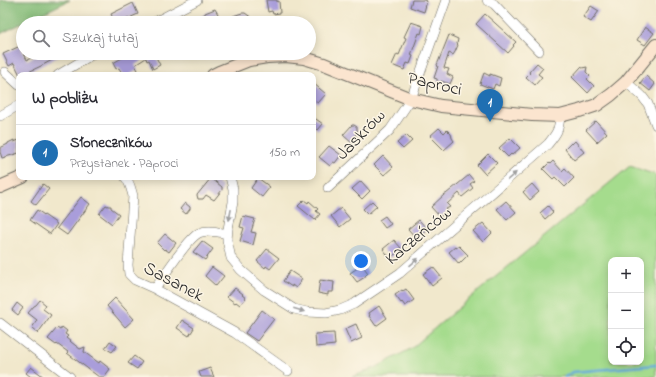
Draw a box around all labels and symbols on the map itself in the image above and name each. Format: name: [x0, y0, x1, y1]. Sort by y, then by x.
street label: Paproci: [405, 66, 464, 104]
pin: 1: [477, 89, 503, 122]
street label: Jaskrów: [330, 104, 393, 167]
one-way arrow: [506, 172, 517, 181]
street label: Kaczeńców: [380, 201, 458, 272]
one-way arrow: [227, 209, 233, 222]
your location: [351, 251, 371, 271]
street label: Sasanek: [138, 256, 208, 310]
one-way arrow: [408, 257, 419, 266]
one-way arrow: [293, 307, 305, 313]

